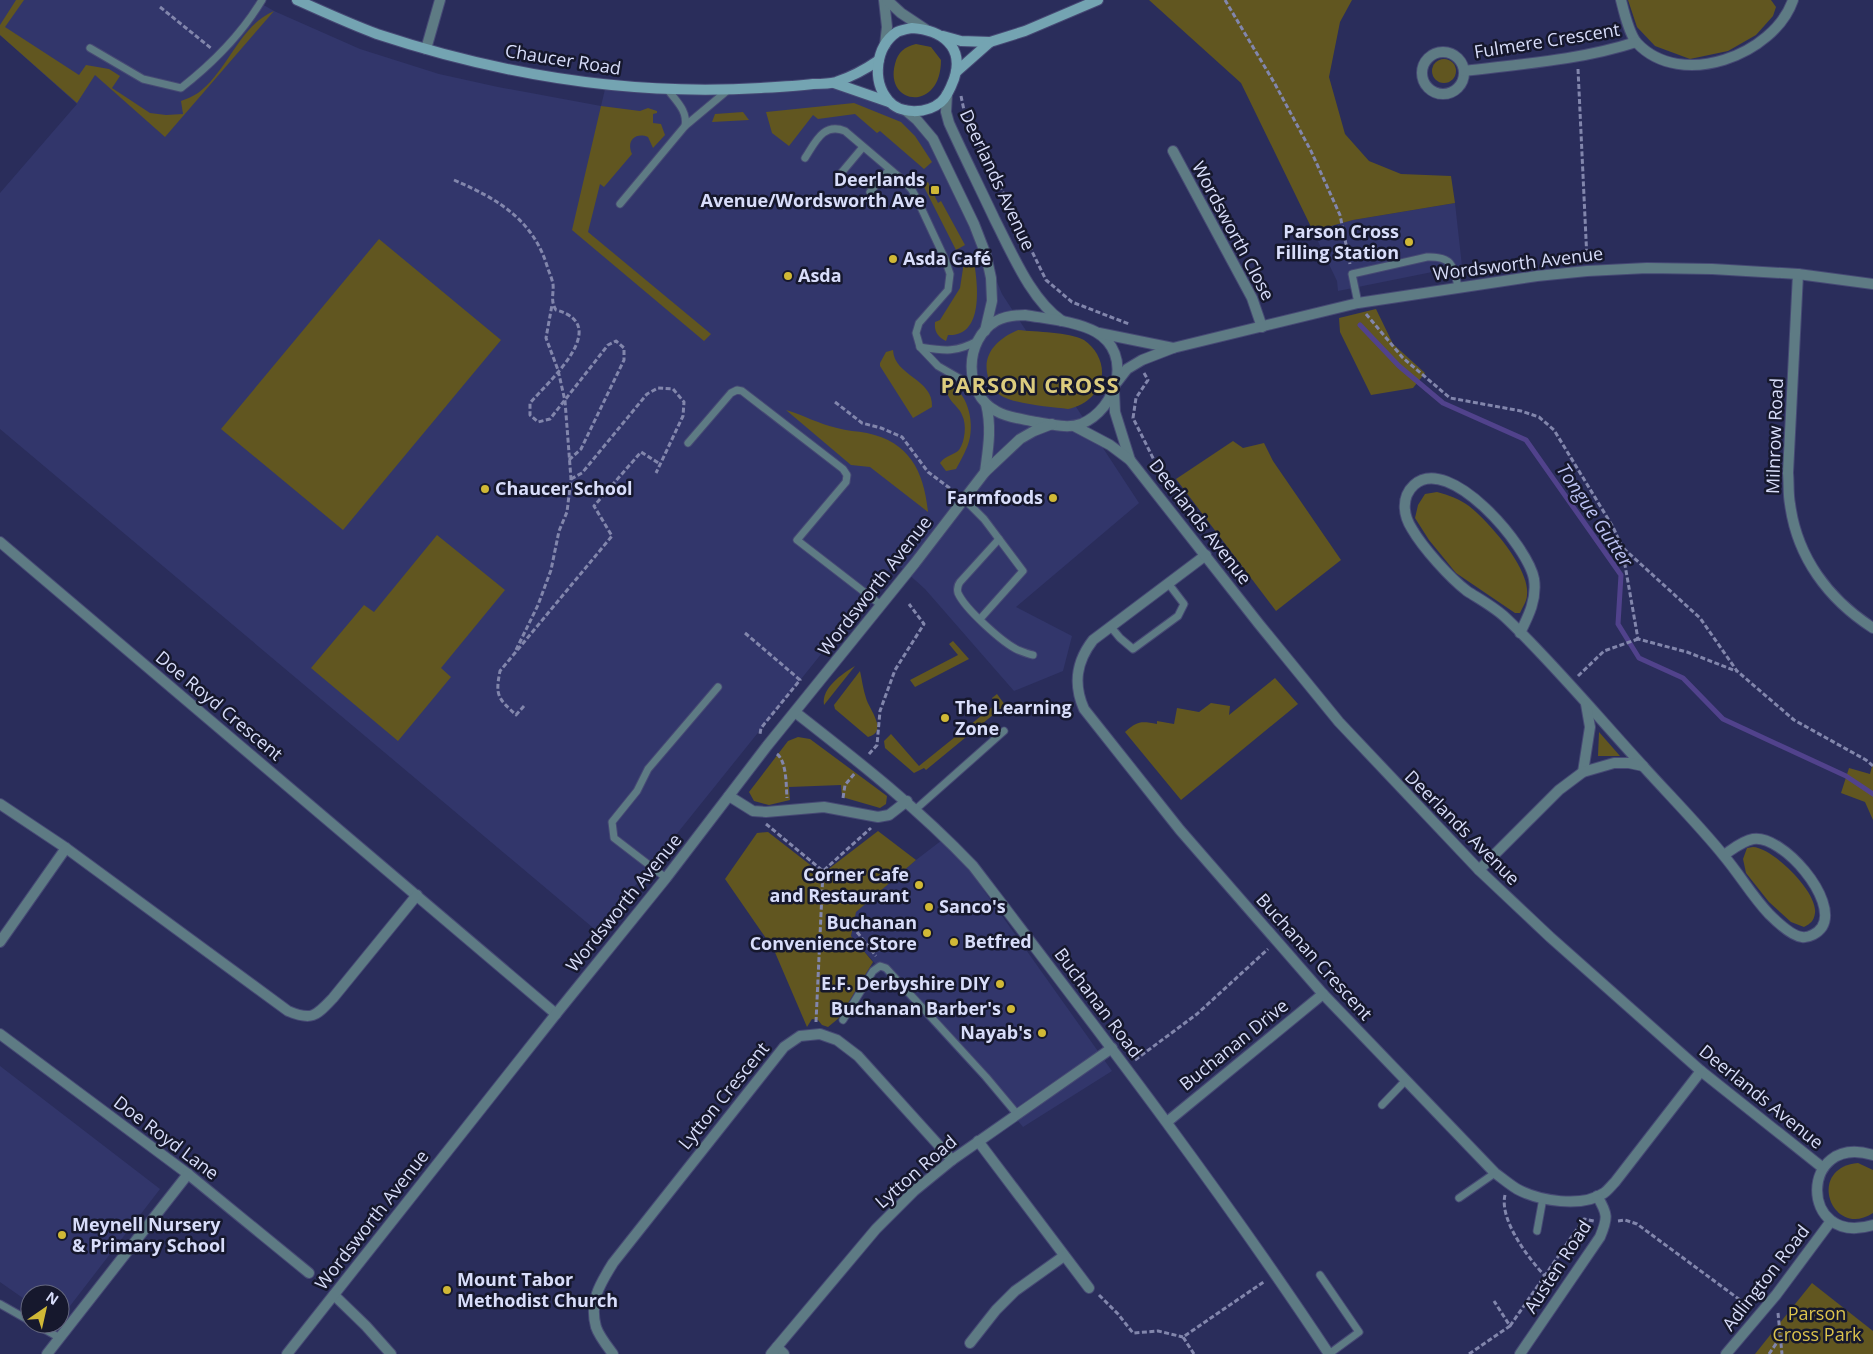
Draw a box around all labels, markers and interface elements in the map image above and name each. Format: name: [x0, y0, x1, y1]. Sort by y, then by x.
street label: Fulmere Crescent: [1472, 17, 1621, 63]
street label: Chaucer Road: [503, 38, 623, 80]
street label: Deerlands Avenue: [955, 105, 1041, 254]
street label: Wordsworth Close: [1187, 157, 1281, 304]
place label: Deerlands Avenue/Wordsworth Ave: [701, 167, 925, 212]
marker: Deerlands Avenue/Wordsworth Ave: [929, 184, 941, 196]
place label: Parson Cross Filling Station: [1276, 219, 1399, 264]
marker: Parson Cross Filling Station: [1403, 236, 1415, 248]
street label: Wordsworth Avenue: [1431, 241, 1604, 285]
place label: Asda Café: [903, 246, 991, 270]
marker: Asda Café: [887, 253, 899, 265]
place label: Asda: [798, 263, 842, 287]
marker: Asda: [782, 270, 794, 282]
district label: PARSON CROSS: [940, 369, 1120, 399]
street label: Milnrow Road: [1760, 378, 1788, 494]
street label: Deerlands Avenue: [1144, 454, 1257, 589]
water label: Tongue Gutter: [1551, 458, 1640, 573]
place label: Chaucer School: [495, 476, 633, 500]
marker: Chaucer School: [479, 483, 491, 495]
place label: Farmfoods: [947, 485, 1043, 509]
marker: Farmfoods: [1047, 492, 1059, 504]
street label: Wordsworth Avenue: [812, 510, 936, 660]
street label: Doe Royd Crescent: [151, 645, 288, 765]
place label: The Learning Zone: [955, 695, 1072, 740]
marker: The Learning Zone: [939, 712, 951, 724]
street label: Deerlands Avenue: [1400, 765, 1525, 890]
street label: Wordsworth Avenue: [560, 828, 686, 976]
place label: Corner Cafe and Restaurant: [770, 862, 909, 907]
marker: Corner Cafe and Restaurant: [913, 879, 925, 891]
street label: Buchanan Crescent: [1251, 888, 1378, 1025]
place label: Sanco's: [939, 894, 1006, 918]
marker: Sanco's: [923, 901, 935, 913]
place label: Buchanan Convenience Store: [750, 910, 917, 955]
marker: Buchanan Convenience Store: [921, 927, 933, 939]
place label: Betfred: [964, 929, 1032, 953]
marker: Betfred: [948, 936, 960, 948]
street label: Buchanan Road: [1049, 942, 1148, 1062]
place label: E.F. Derbyshire DIY: [821, 971, 991, 995]
marker: E.F. Derbyshire DIY: [994, 978, 1006, 990]
street label: Buchanan Drive: [1174, 993, 1293, 1095]
place label: Buchanan Barber's: [831, 996, 1001, 1020]
marker: Buchanan Barber's: [1005, 1003, 1017, 1015]
place label: Nayab's: [960, 1020, 1032, 1044]
marker: Nayab's: [1036, 1027, 1048, 1039]
street label: Lytton Crescent: [673, 1037, 774, 1154]
street label: Deerlands Avenue: [1695, 1039, 1829, 1154]
street label: Doe Royd Lane: [109, 1090, 224, 1185]
street label: Lytton Road: [869, 1129, 961, 1213]
street label: Wordsworth Avenue: [309, 1144, 433, 1294]
place label: Meynell Nursery & Primary School: [72, 1212, 226, 1257]
street label: Austen Road: [1518, 1215, 1596, 1318]
street label: Adlington Road: [1716, 1219, 1814, 1335]
marker: Meynell Nursery & Primary School: [56, 1229, 68, 1241]
place label: Mount Tabor Methodist Church: [457, 1267, 618, 1312]
north arrow: [20, 1284, 70, 1334]
marker: Mount Tabor Methodist Church: [441, 1284, 453, 1296]
text: N: [43, 1287, 63, 1309]
park label: Parson Cross Park: [1773, 1301, 1862, 1346]

